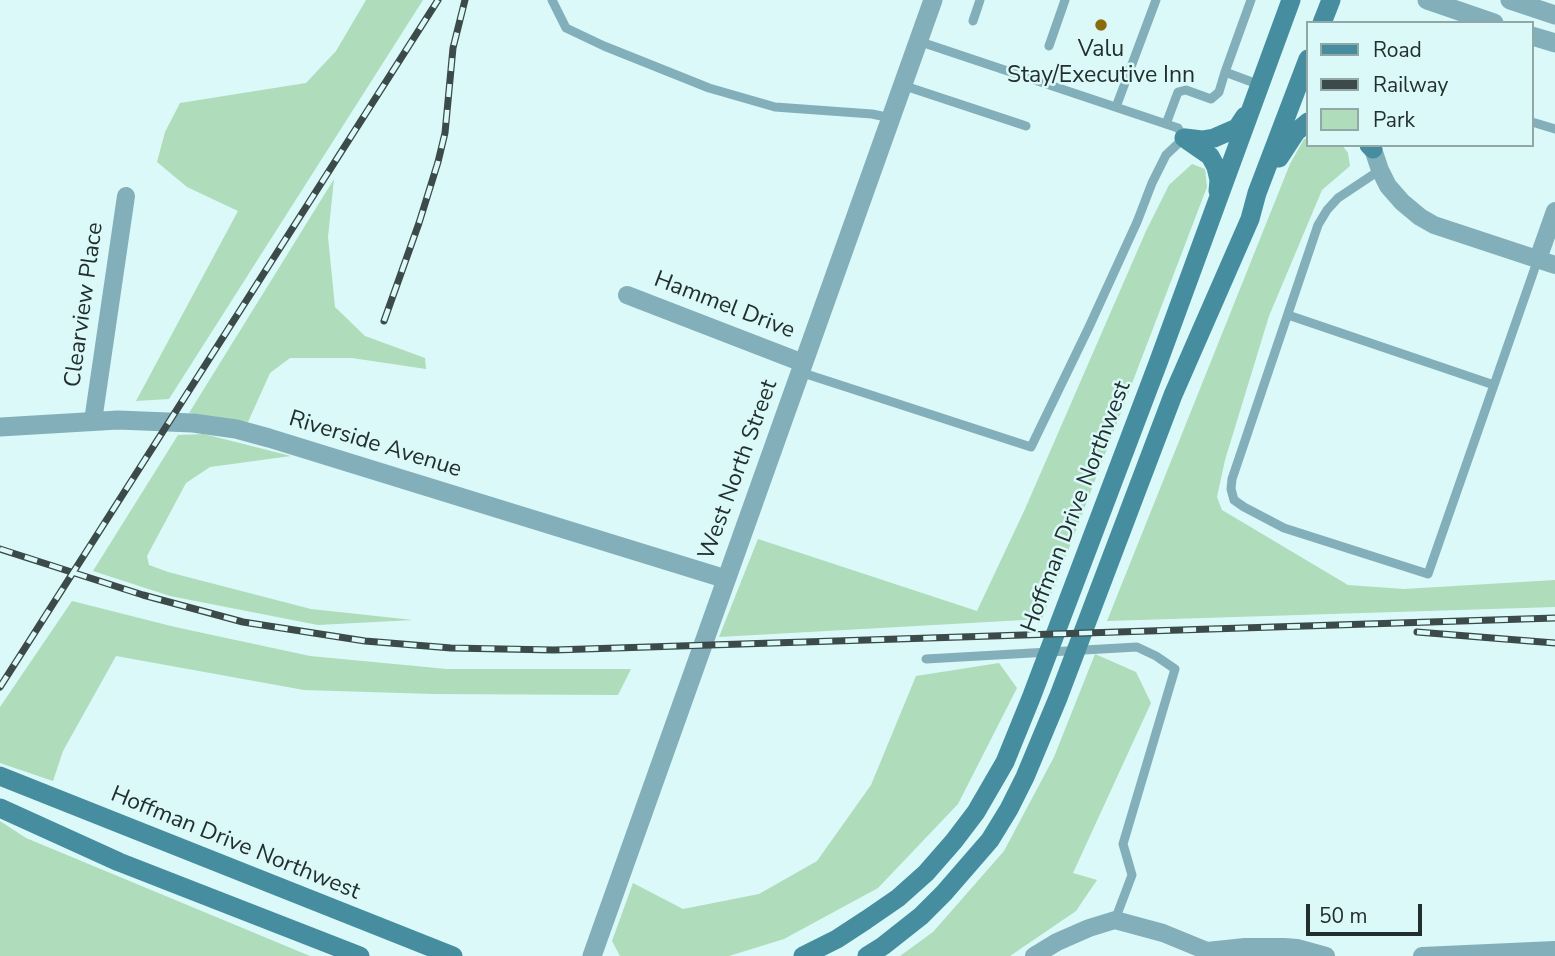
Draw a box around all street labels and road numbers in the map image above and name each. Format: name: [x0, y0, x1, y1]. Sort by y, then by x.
street label: Clearview Place: [60, 221, 110, 389]
street label: Hammel Drive: [650, 266, 798, 346]
street label: West North Street: [694, 376, 784, 564]
street label: Hoffman Drive Northwest: [1016, 378, 1138, 636]
street label: Riverside Avenue: [285, 406, 465, 484]
street label: Hoffman Drive Northwest: [106, 781, 364, 907]

